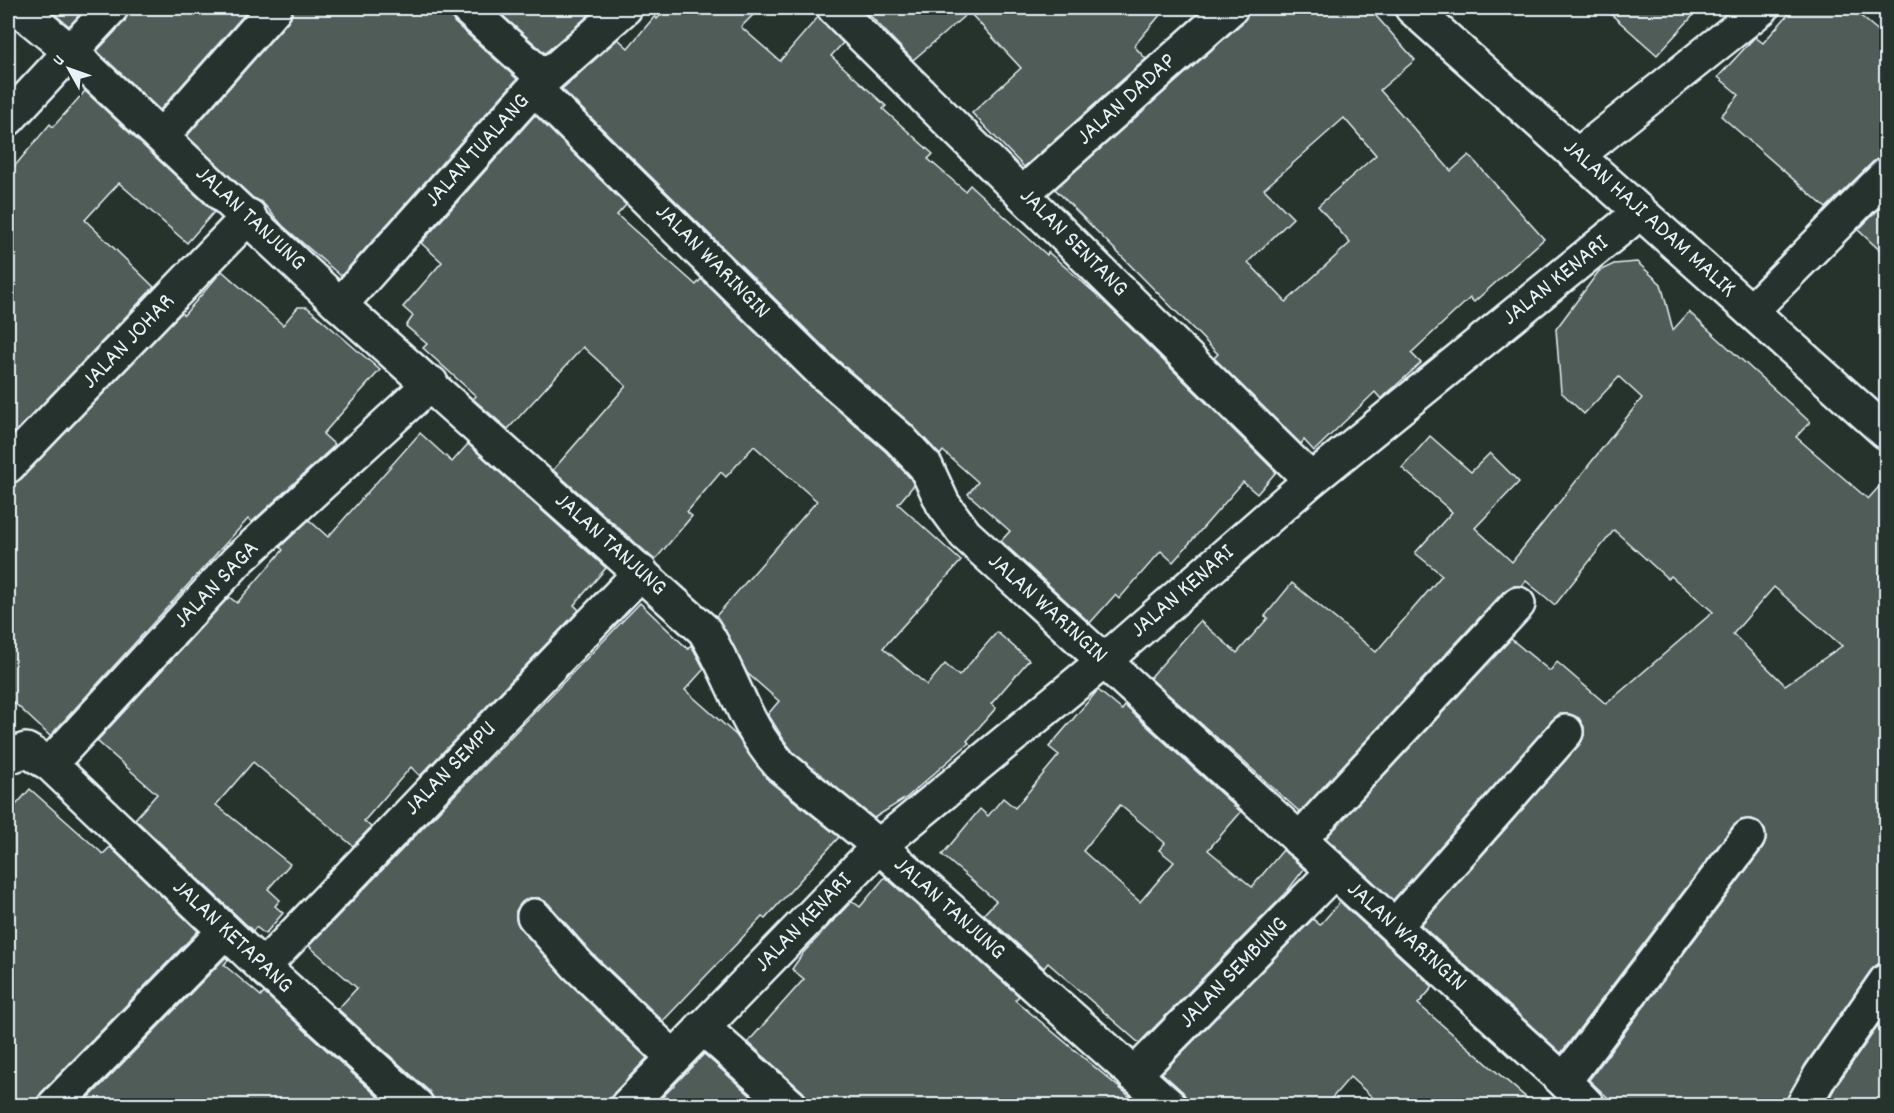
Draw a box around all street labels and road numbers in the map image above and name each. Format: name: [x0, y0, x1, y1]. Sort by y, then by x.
street label: JALAN DADAP: [1070, 46, 1185, 154]
street label: JALAN TUALANG: [417, 86, 539, 216]
street label: JALAN HAJI ADAM MALIK: [1555, 132, 1743, 306]
street label: JALAN TANJUNG: [187, 159, 313, 279]
street label: JALAN SENTANG: [1011, 181, 1135, 305]
street label: JALAN WARINGIN: [646, 196, 778, 328]
street label: JALAN KENARI: [1495, 227, 1617, 335]
street label: JALAN JOHAR: [74, 286, 184, 398]
street label: JALAN TANJUNG: [546, 485, 674, 605]
street label: JALAN SAGA: [166, 533, 268, 637]
street label: JALAN KENARI: [1123, 537, 1243, 647]
street label: JALAN WARINGIN: [979, 546, 1115, 672]
street label: JALAN SEMPU: [397, 714, 505, 824]
street label: JALAN TANJUNG: [885, 849, 1013, 969]
street label: JALAN KENARI: [747, 865, 861, 981]
street label: JALAN KETAPANG: [164, 872, 300, 1002]
street label: JALAN WARINGIN: [1338, 874, 1474, 1000]
street label: JALAN SEMBUNG: [1172, 909, 1296, 1037]

